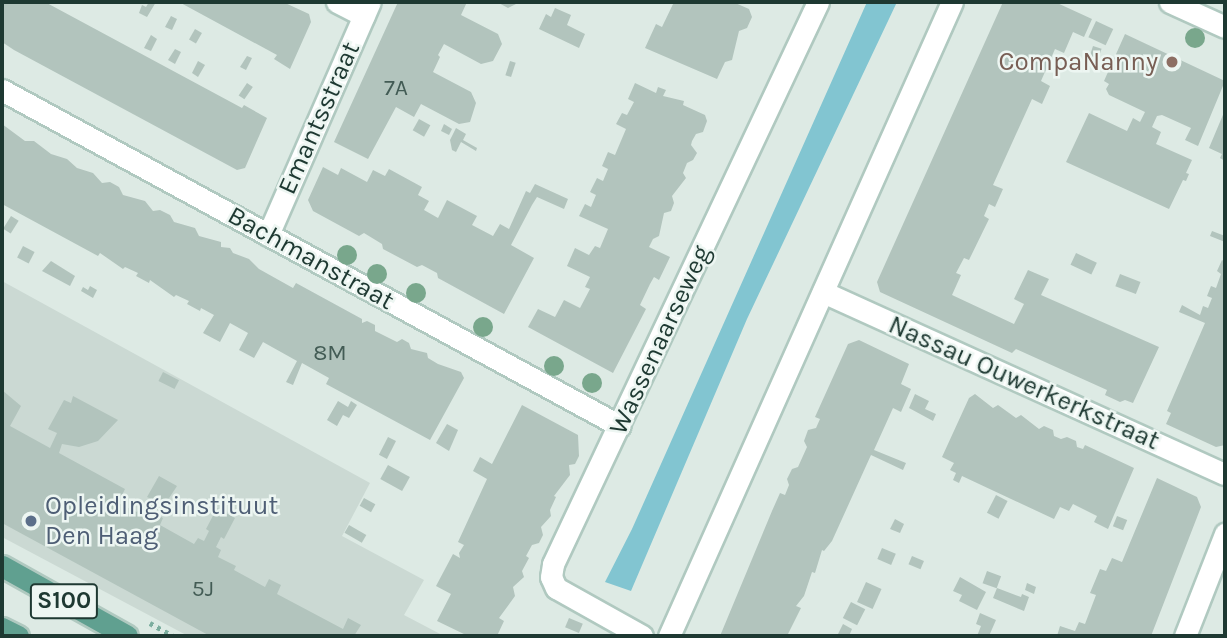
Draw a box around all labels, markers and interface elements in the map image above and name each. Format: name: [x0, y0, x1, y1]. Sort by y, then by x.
street label: Emantsstraat: [271, 37, 367, 199]
place label: CompaNanny: [998, 46, 1158, 78]
marker: CompaNanny: [1164, 54, 1180, 70]
house number: 7A: [384, 74, 408, 102]
street label: Bachmanstraat: [222, 199, 400, 317]
street label: Wassenaarseweg: [603, 241, 717, 439]
street label: Nassau Ouwerkerkstraat: [884, 309, 1164, 457]
house number: 8M: [313, 339, 347, 367]
place label: Opleidingsinstituut Den Haag: [45, 490, 278, 552]
marker: Opleidingsinstituut Den Haag: [23, 513, 39, 529]
house number: 5J: [192, 575, 214, 603]
road number: S100: [29, 580, 99, 622]

